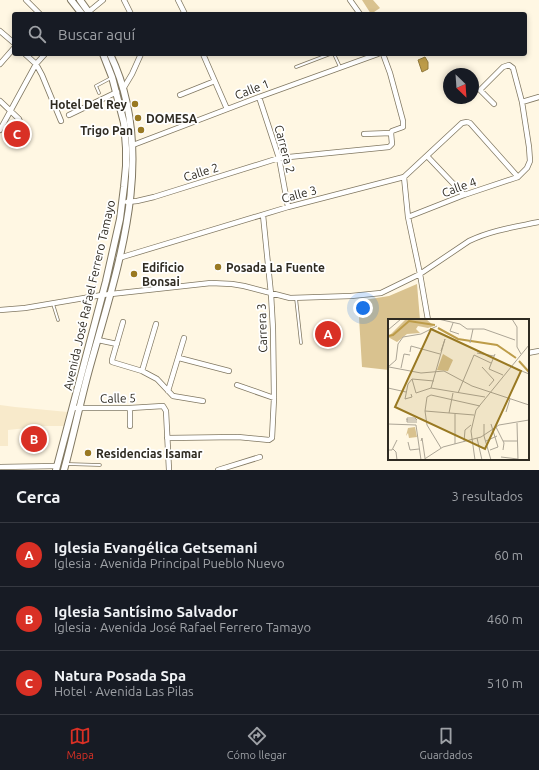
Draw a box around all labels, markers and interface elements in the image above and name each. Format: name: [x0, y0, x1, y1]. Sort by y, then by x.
search box: [12, 12, 527, 56]
icon: search: [26, 23, 48, 45]
text: Buscar aquí: [58, 26, 135, 43]
north arrow: [443, 68, 479, 104]
street label: Calle 1: [233, 76, 271, 102]
place label: Hotel Del Rey: [50, 98, 128, 111]
marker: Hotel Del Rey: [130, 99, 140, 109]
place label: DOMESA: [146, 112, 198, 125]
marker: DOMESA: [133, 113, 143, 123]
pin: C: [4, 119, 30, 149]
street label: Carrera 2: [272, 123, 298, 175]
place label: Trigo Pan: [80, 124, 133, 137]
marker: Trigo Pan: [136, 125, 146, 135]
street label: Calle 2: [182, 161, 220, 183]
street label: Calle 4: [440, 175, 478, 199]
street label: Calle 3: [280, 183, 318, 205]
street label: Avenida José Rafael Ferrero Tamayo: [61, 199, 117, 391]
place label: Edificio Bonsai: [142, 261, 184, 288]
place label: Posada La Fuente: [226, 261, 325, 274]
marker: Posada La Fuente: [213, 262, 223, 272]
marker: Edificio Bonsai: [129, 269, 139, 279]
your location: [353, 298, 373, 318]
street label: Carrera 3: [255, 303, 269, 353]
pin: A: [315, 319, 341, 349]
inset map: [388, 319, 529, 460]
street label: Calle 5: [100, 391, 136, 405]
pin: B: [21, 424, 47, 454]
place label: Residencias Isamar: [96, 447, 203, 460]
marker: Residencias Isamar: [83, 448, 93, 458]
text: Cerca: [16, 487, 61, 506]
text: 3 resultados: [452, 489, 523, 503]
text: Iglesia Evangélica Getsemani: [54, 539, 257, 556]
text: A: [24, 548, 34, 562]
text: 60 m: [494, 548, 523, 562]
text: Iglesia · Avenida Principal Pueblo Nuevo: [54, 556, 285, 570]
text: Iglesia Santísimo Salvador: [54, 603, 238, 620]
text: B: [25, 612, 33, 626]
text: 460 m: [487, 612, 523, 626]
text: Iglesia · Avenida José Rafael Ferrero Tamayo: [54, 620, 311, 634]
text: Natura Posada Spa: [54, 667, 186, 684]
text: C: [25, 676, 33, 690]
text: 510 m: [487, 676, 523, 690]
text: Hotel · Avenida Las Pilas: [54, 684, 194, 698]
tab: Mapa: [66, 725, 94, 761]
tab: Cómo llegar: [227, 725, 286, 761]
tab: Guardados: [419, 725, 473, 761]

